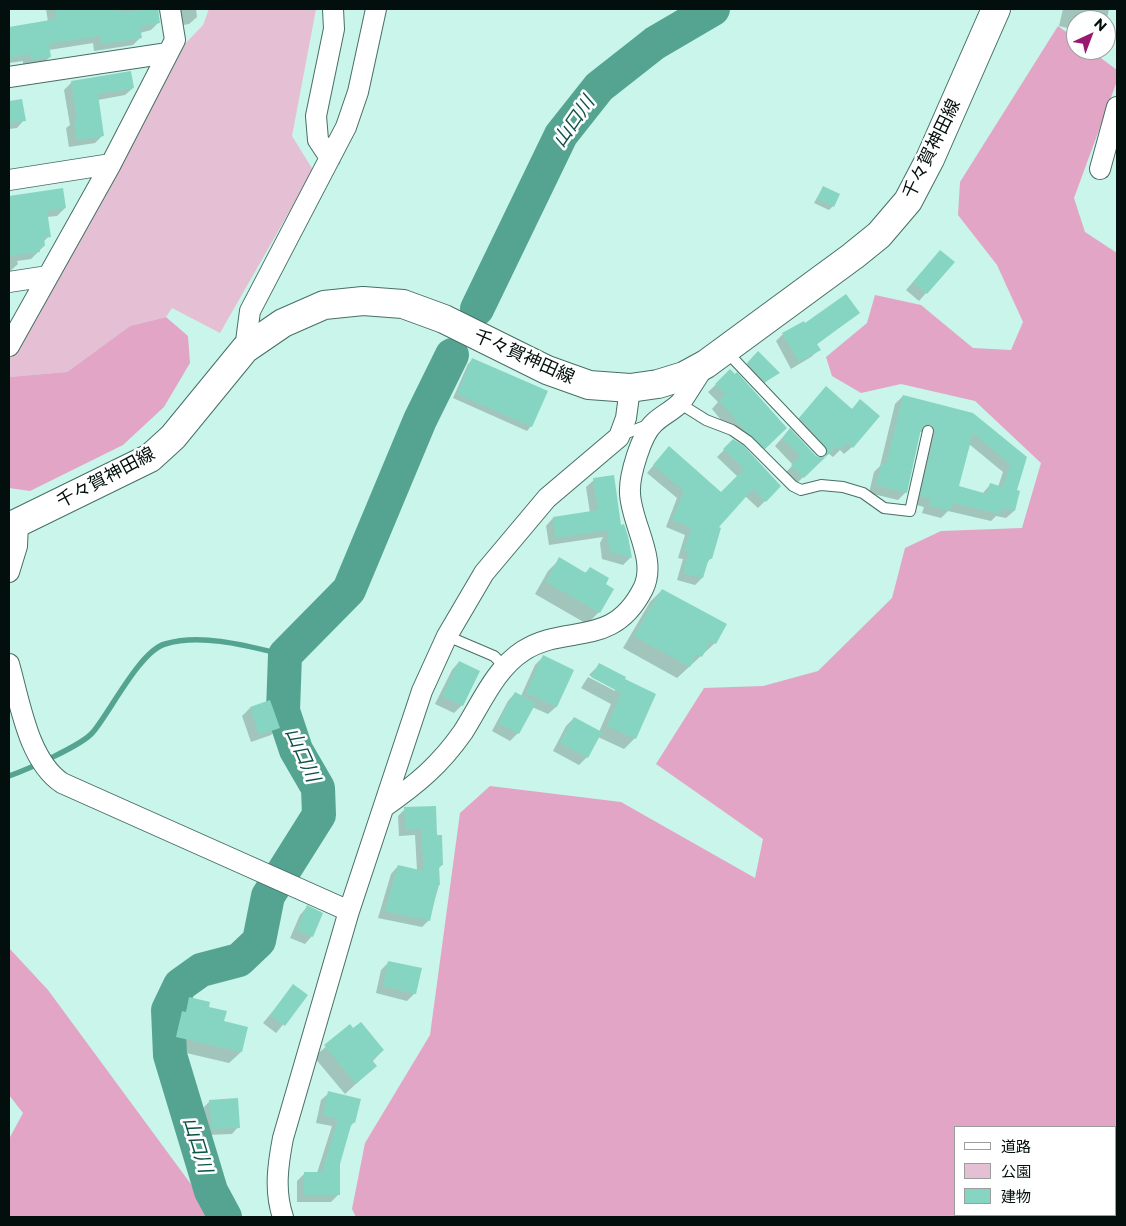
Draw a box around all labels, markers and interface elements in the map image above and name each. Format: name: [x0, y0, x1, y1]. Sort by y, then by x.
north arrow: [1066, 10, 1116, 60]
text: N: [1090, 14, 1111, 35]
water label: 山口川: [548, 92, 600, 152]
street label: 千々賀神田線: [899, 96, 965, 202]
street label: 千々賀神田線: [470, 325, 578, 389]
street label: 千々賀神田線: [53, 443, 159, 513]
water label: 山口川: [280, 724, 324, 786]
water label: 山口川: [178, 1114, 216, 1176]
legend: [954, 1126, 1116, 1216]
text: 道路: [1001, 1137, 1031, 1156]
text: 公園: [1001, 1162, 1031, 1181]
text: 建物: [1001, 1187, 1031, 1206]

